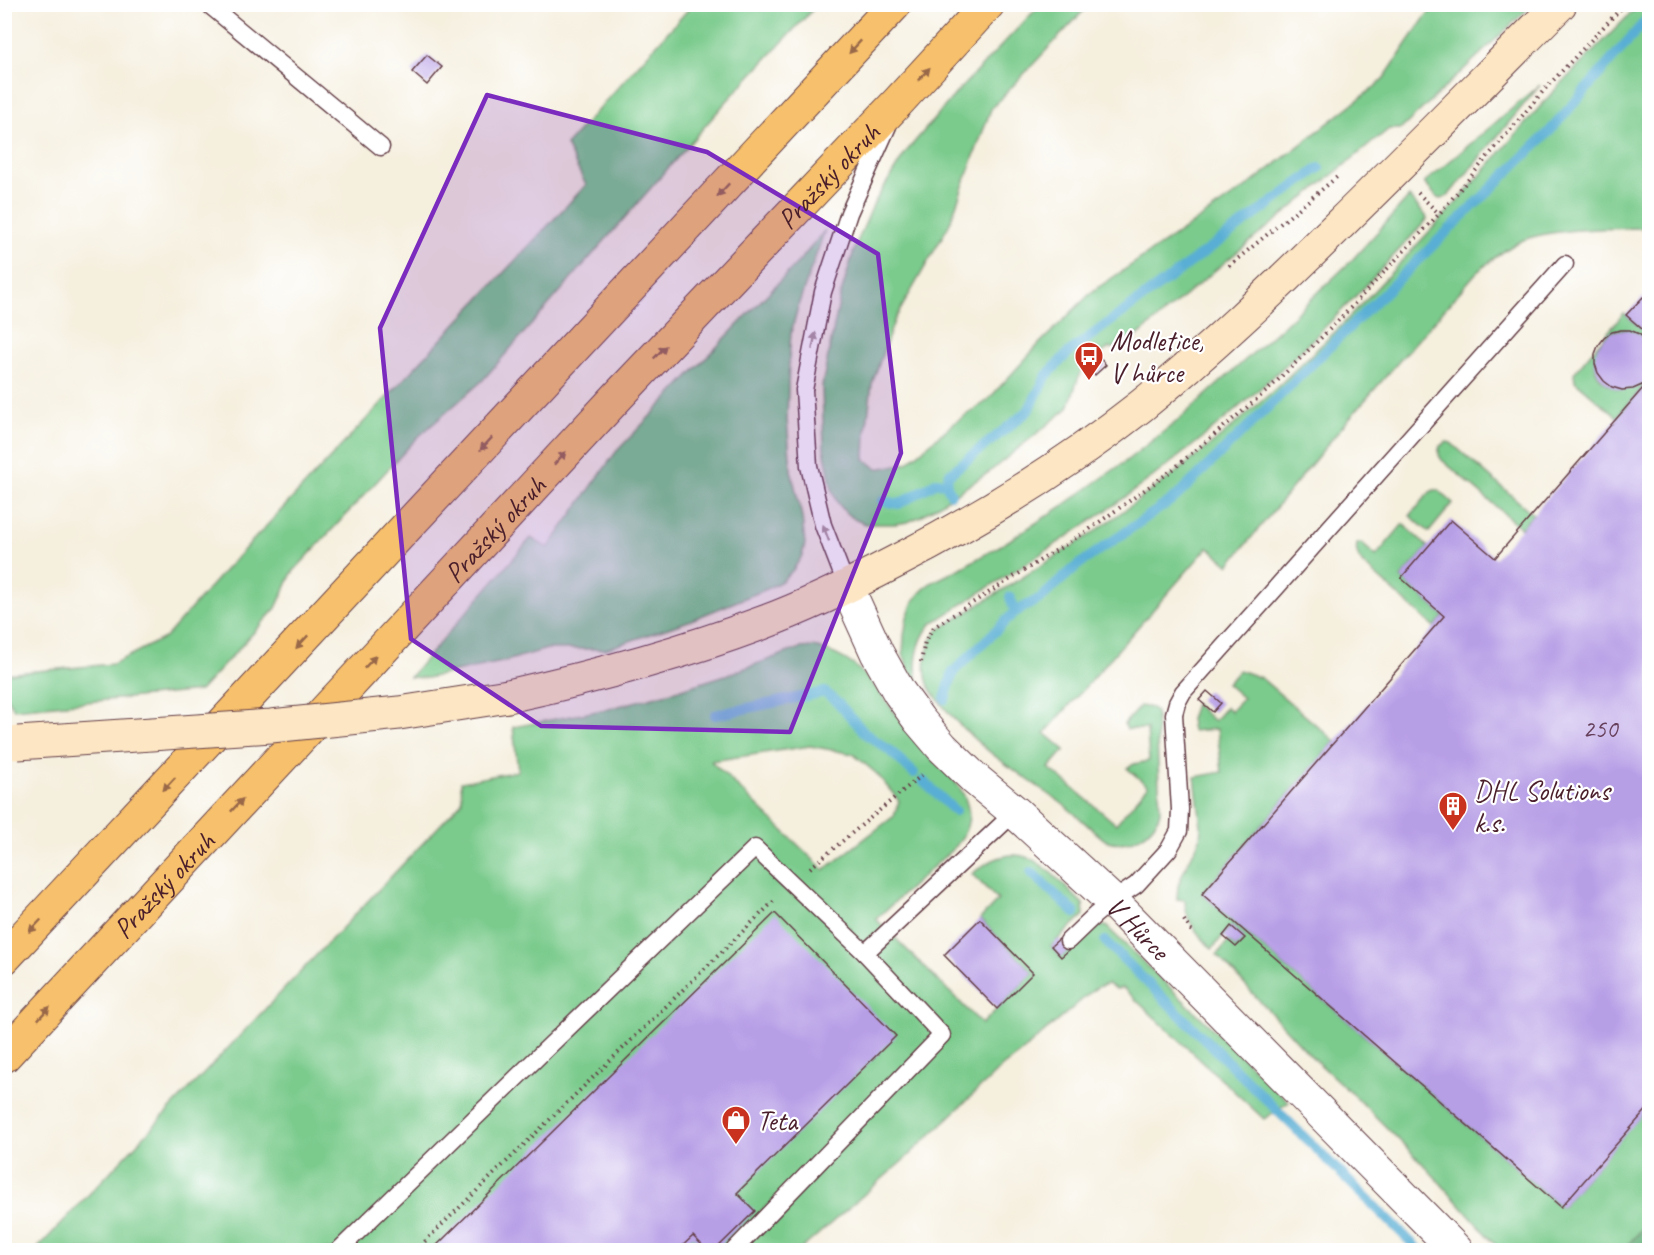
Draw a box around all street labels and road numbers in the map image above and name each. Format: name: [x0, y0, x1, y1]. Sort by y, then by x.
street label: Pražský okruh: [769, 115, 887, 236]
street label: Pražský okruh: [436, 468, 553, 590]
street label: Pražský okruh: [105, 824, 222, 945]
street label: V Hůrce: [1099, 888, 1179, 968]

